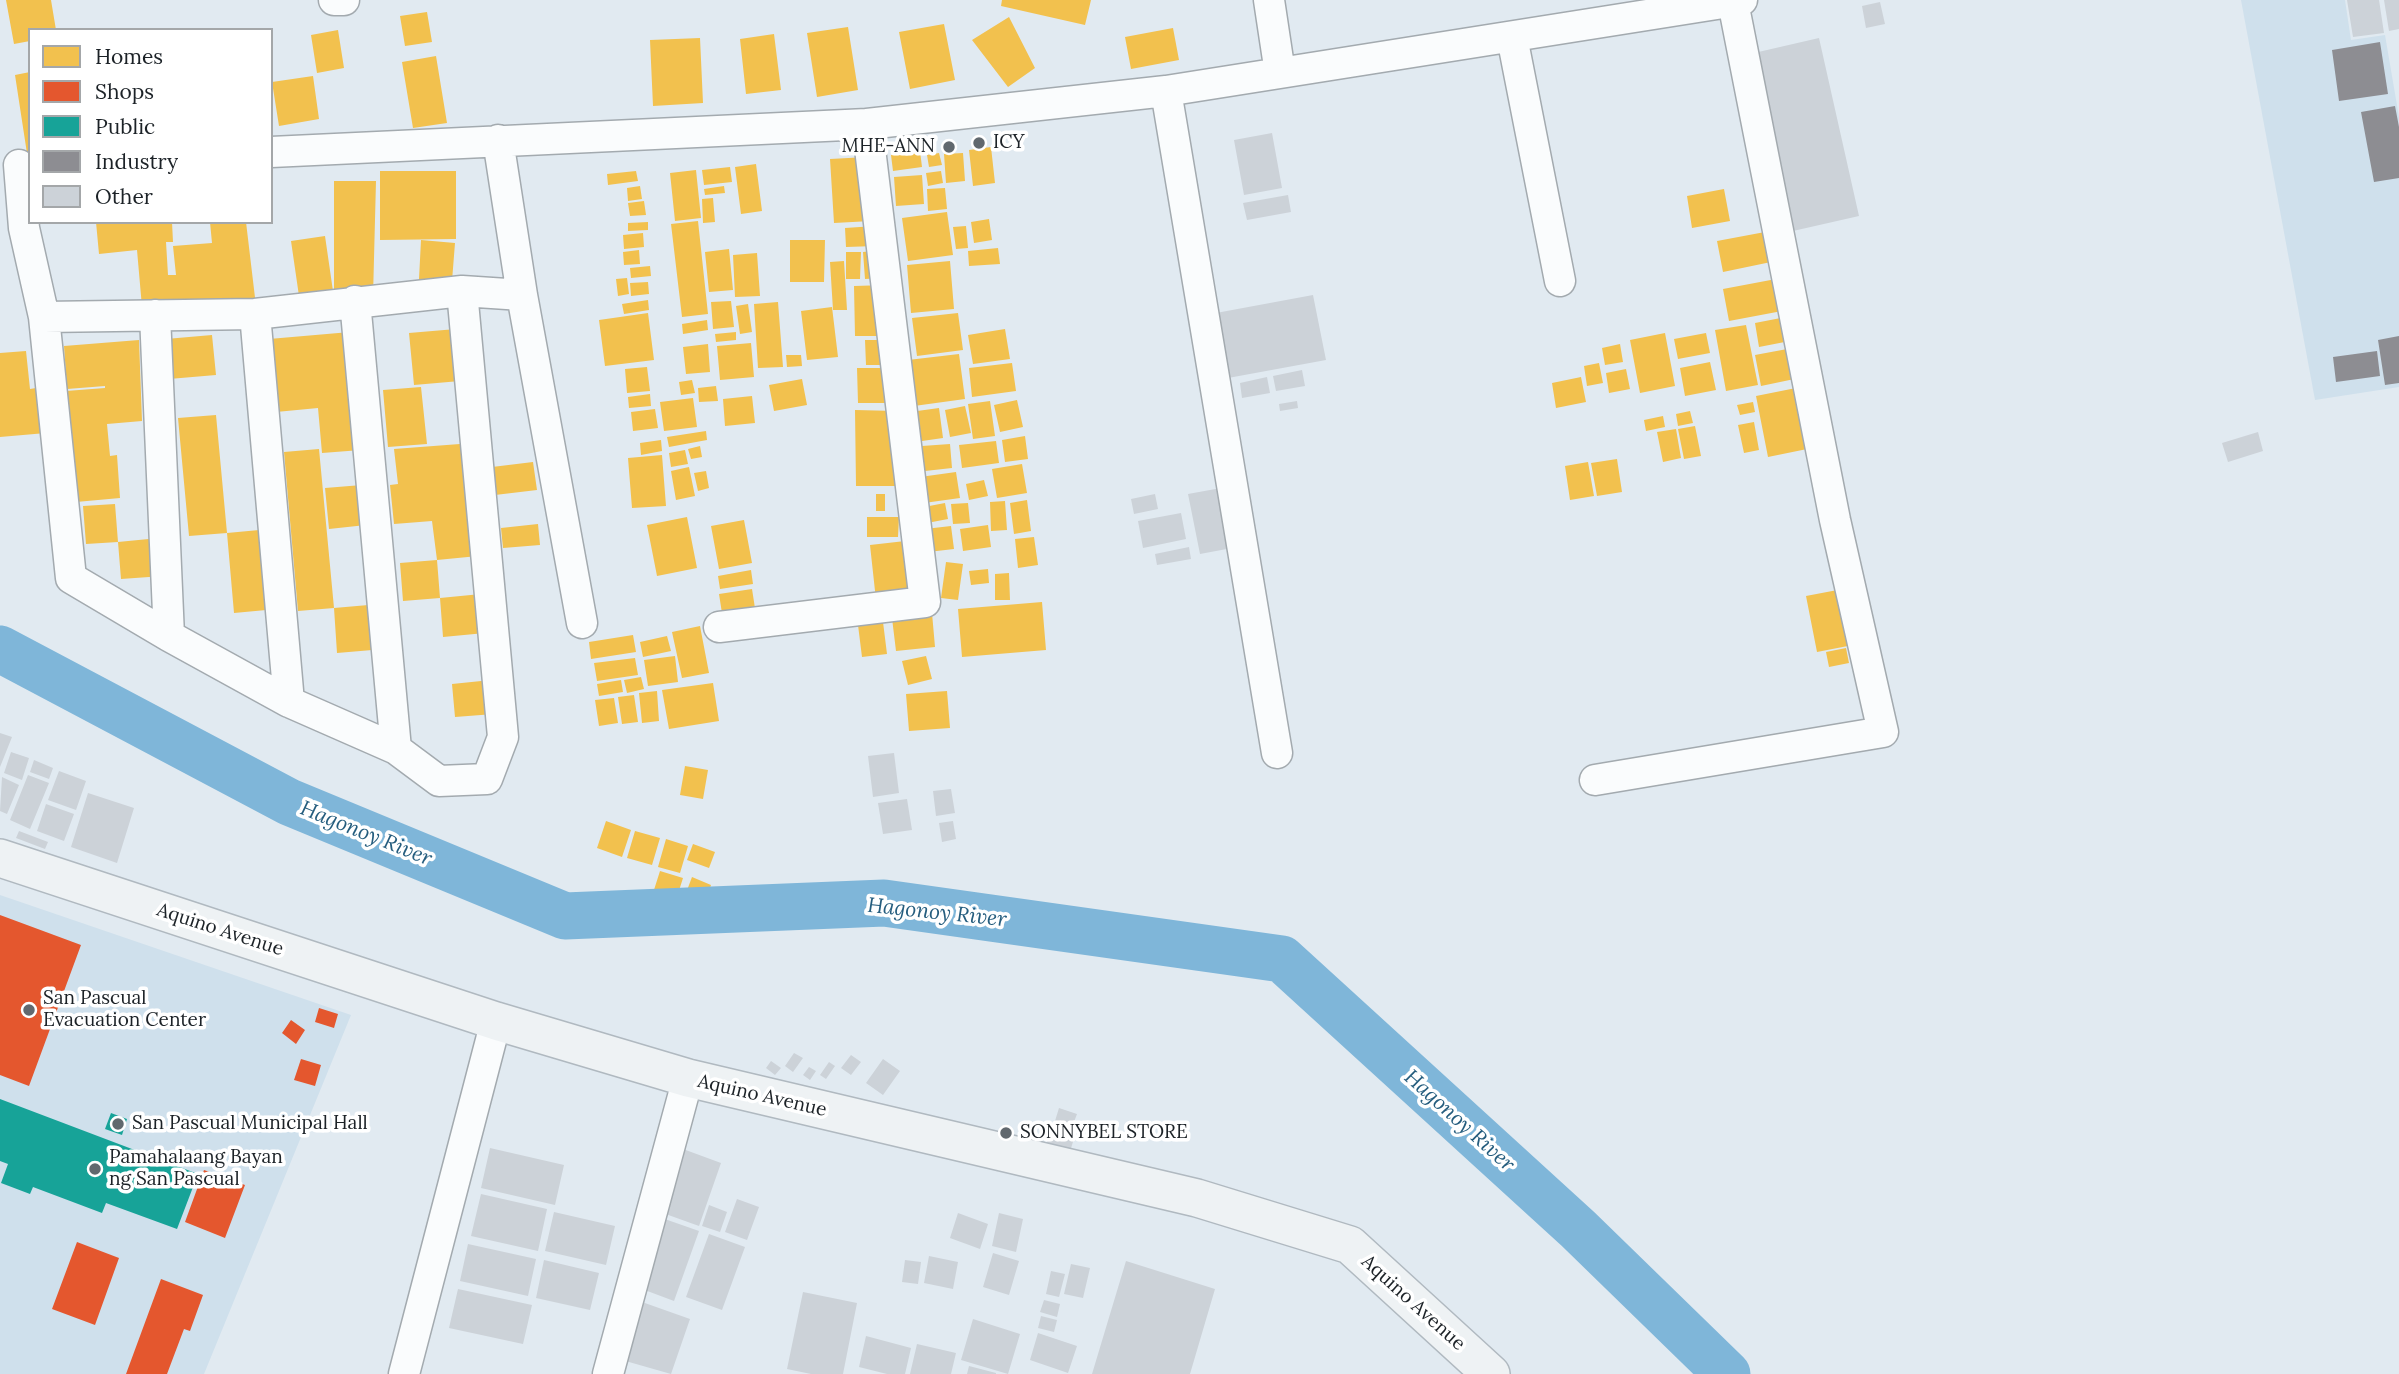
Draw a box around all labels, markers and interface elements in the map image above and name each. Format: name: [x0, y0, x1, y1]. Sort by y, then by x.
legend: [28, 28, 273, 224]
text: Homes: [95, 43, 163, 70]
text: Shops: [95, 78, 154, 105]
text: Public: [95, 113, 155, 140]
place label: ICY: [993, 132, 1025, 154]
marker: ICY: [971, 135, 987, 151]
place label: MHE-ANN: [842, 136, 935, 158]
marker: MHE-ANN: [941, 139, 957, 155]
text: Industry: [95, 148, 178, 175]
text: Other: [95, 183, 153, 210]
water label: Hagonoy River: [296, 796, 436, 872]
water label: Hagonoy River: [866, 893, 1008, 933]
street label: Aquino Avenue: [154, 899, 286, 961]
place label: San Pascual Evacuation Center: [43, 988, 206, 1032]
marker: San Pascual Evacuation Center: [21, 1002, 37, 1018]
water label: Hagonoy River: [1399, 1065, 1519, 1177]
street label: Aquino Avenue: [695, 1070, 829, 1122]
place label: San Pascual Municipal Hall: [132, 1113, 368, 1135]
marker: San Pascual Municipal Hall: [110, 1116, 126, 1132]
place label: SONNYBEL STORE: [1020, 1122, 1188, 1144]
marker: SONNYBEL STORE: [998, 1125, 1014, 1141]
place label: Pamahalaang Bayan ng San Pascual: [109, 1147, 283, 1191]
marker: Pamahalaang Bayan ng San Pascual: [87, 1161, 103, 1177]
street label: Aquino Avenue: [1356, 1250, 1470, 1356]

